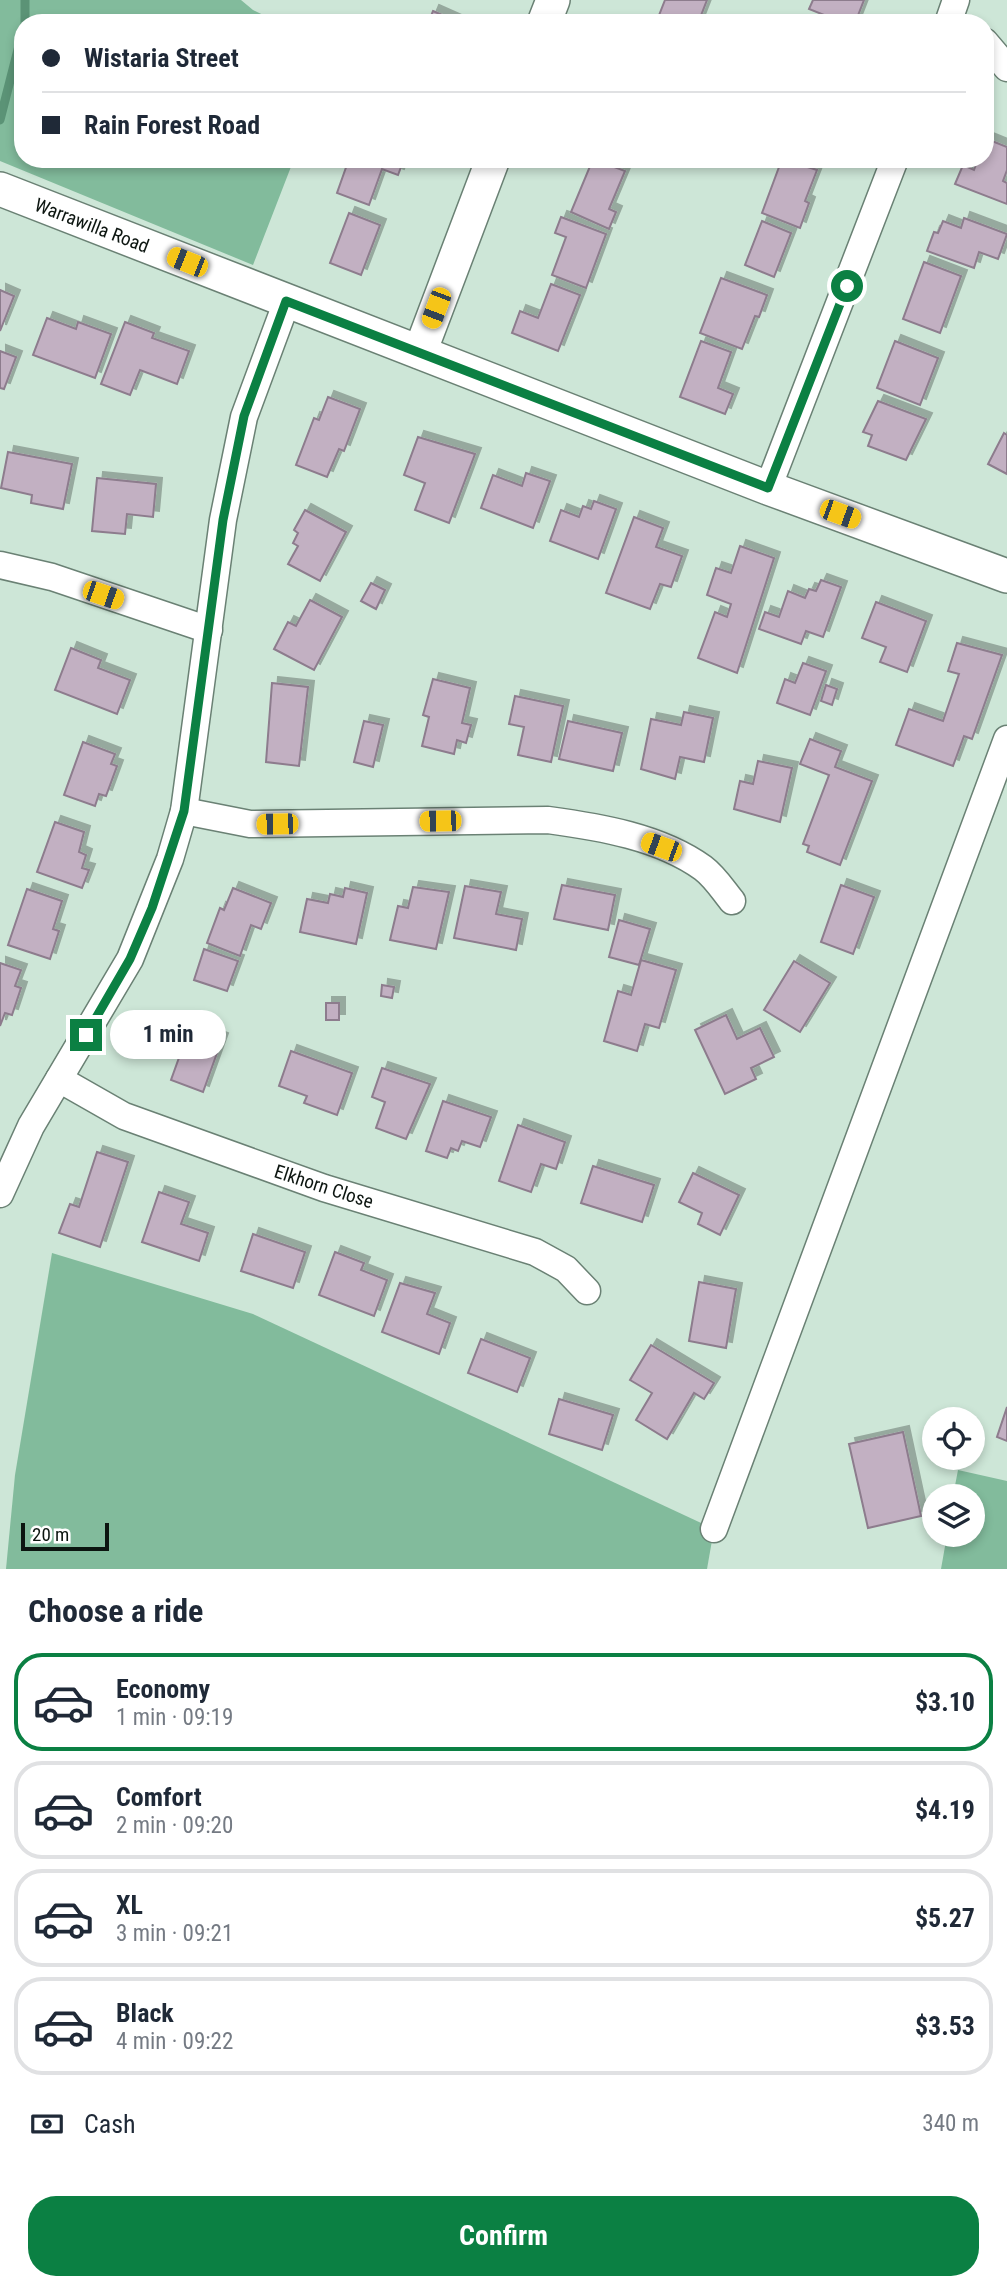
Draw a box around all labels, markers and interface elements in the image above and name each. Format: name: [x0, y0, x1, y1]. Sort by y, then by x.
text: Wistaria Street: [84, 43, 239, 73]
text: Rain Forest Road: [84, 110, 260, 140]
street label: Warrawilla Road: [31, 193, 152, 258]
car: [164, 244, 211, 280]
route start: [831, 270, 863, 302]
car: [419, 285, 454, 331]
car: [817, 497, 864, 531]
car: [80, 578, 127, 612]
car: [419, 810, 462, 832]
car: [256, 813, 299, 835]
car: [638, 830, 685, 864]
callout: 1 min: [110, 1010, 226, 1060]
route end: [70, 1019, 102, 1051]
text: 1 min: [142, 1021, 194, 1048]
street label: Elkhorn Close: [271, 1160, 376, 1213]
map controls: [922, 1407, 985, 1547]
button: locate: [922, 1407, 985, 1470]
button: layers: [922, 1484, 985, 1547]
scale bar: [21, 1520, 108, 1552]
text: 20 m: [32, 1523, 69, 1546]
text: Choose a ride: [28, 1592, 203, 1630]
icon: car: [32, 1671, 95, 1734]
text: Economy: [116, 1674, 210, 1704]
text: $3.10: [915, 1687, 975, 1717]
text: 1 min · 09:19: [116, 1704, 233, 1731]
icon: car: [32, 1779, 95, 1842]
text: Comfort: [116, 1782, 202, 1812]
text: $4.19: [915, 1795, 975, 1825]
text: 2 min · 09:20: [116, 1812, 233, 1839]
icon: car: [32, 1887, 95, 1950]
text: XL: [116, 1890, 143, 1920]
text: $5.27: [915, 1903, 975, 1933]
text: 3 min · 09:21: [116, 1920, 233, 1947]
icon: car: [32, 1995, 95, 2058]
text: Black: [116, 1998, 174, 2028]
text: $3.53: [915, 2011, 975, 2041]
text: 4 min · 09:22: [116, 2028, 233, 2055]
icon: cash: [28, 2105, 66, 2143]
text: Cash: [84, 2109, 136, 2139]
text: 340 m: [922, 2110, 979, 2137]
button: Confirm: [28, 2196, 979, 2276]

